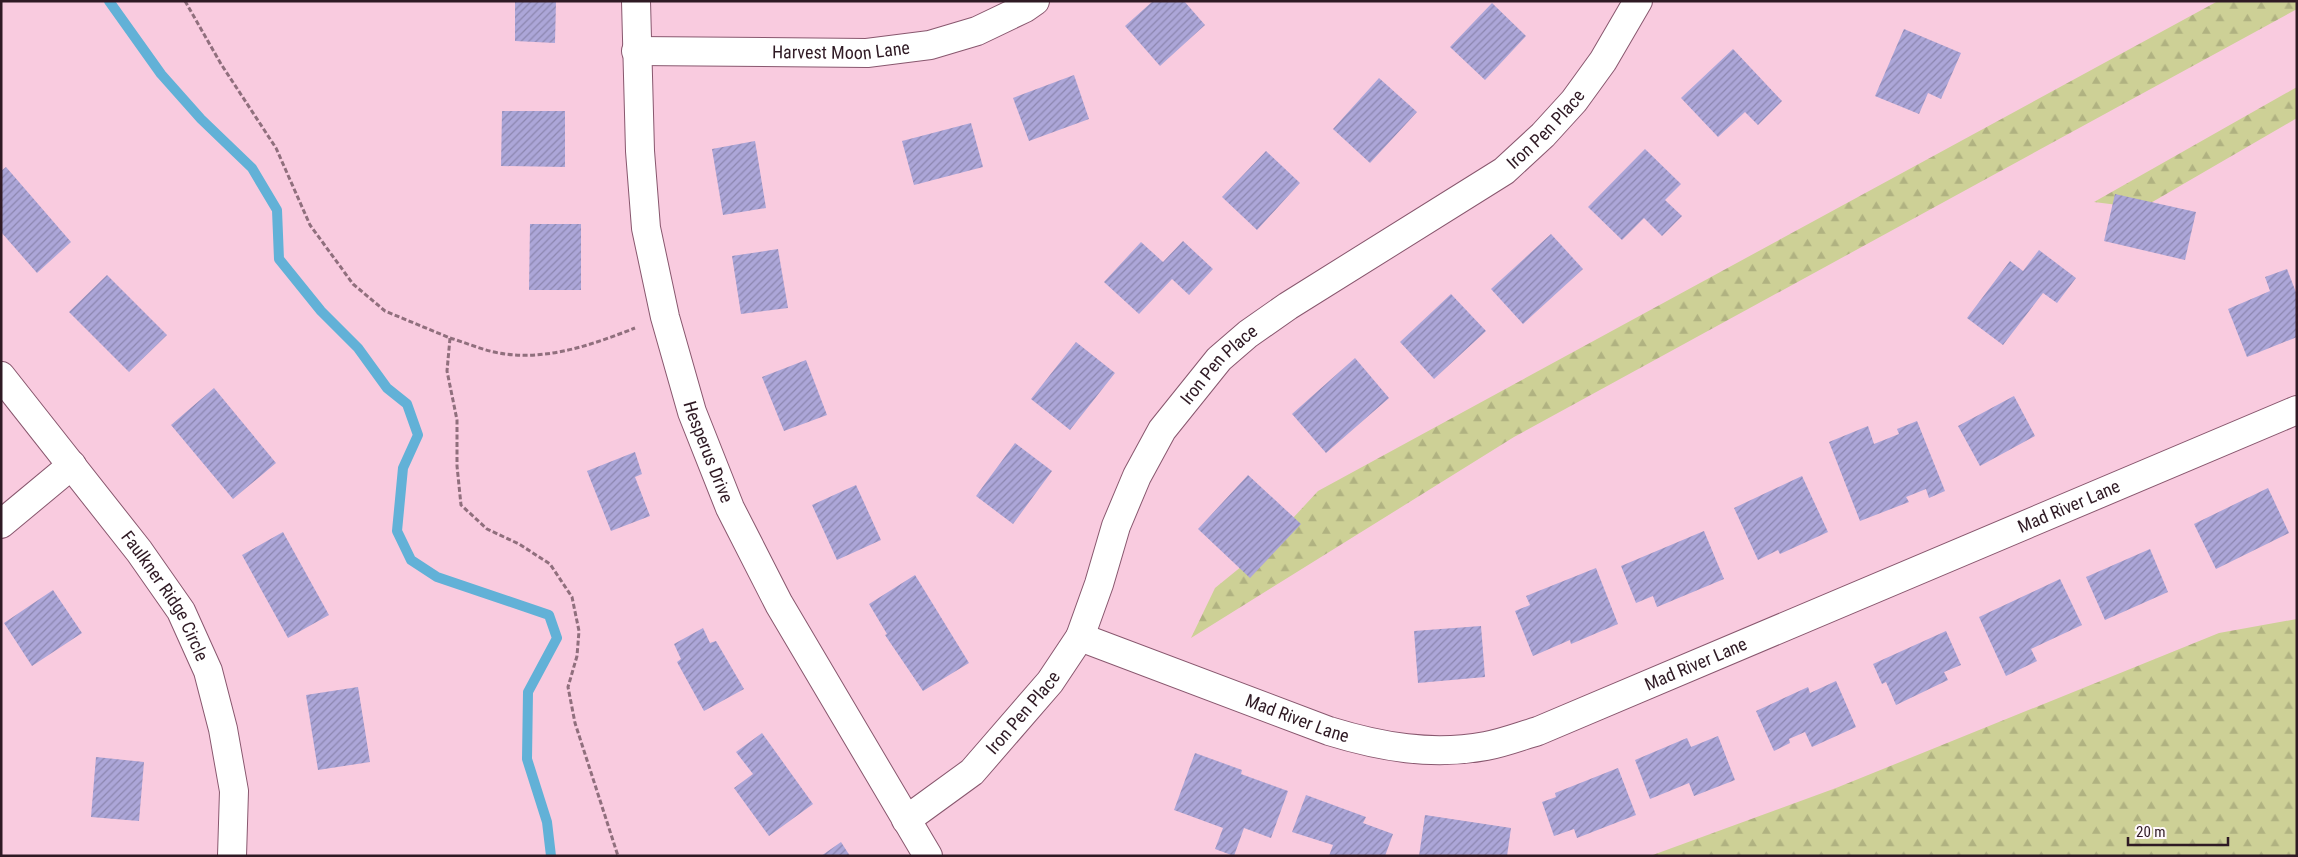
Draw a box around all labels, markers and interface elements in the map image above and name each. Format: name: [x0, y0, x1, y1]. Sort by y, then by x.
street label: Harvest Moon Lane: [772, 37, 911, 63]
street label: Iron Pen Place: [1502, 86, 1589, 173]
street label: Iron Pen Place: [1176, 320, 1261, 408]
street label: Hesperus Drive: [679, 399, 738, 506]
street label: Mad River Lane: [2014, 475, 2123, 537]
street label: Faulkner Ridge Circle: [117, 526, 213, 664]
street label: Mad River Lane: [1641, 633, 1750, 695]
street label: Iron Pen Place: [981, 667, 1064, 758]
street label: Mad River Lane: [1243, 689, 1352, 746]
scale bar: [2128, 814, 2228, 846]
text: 20 m: [2136, 823, 2166, 841]

